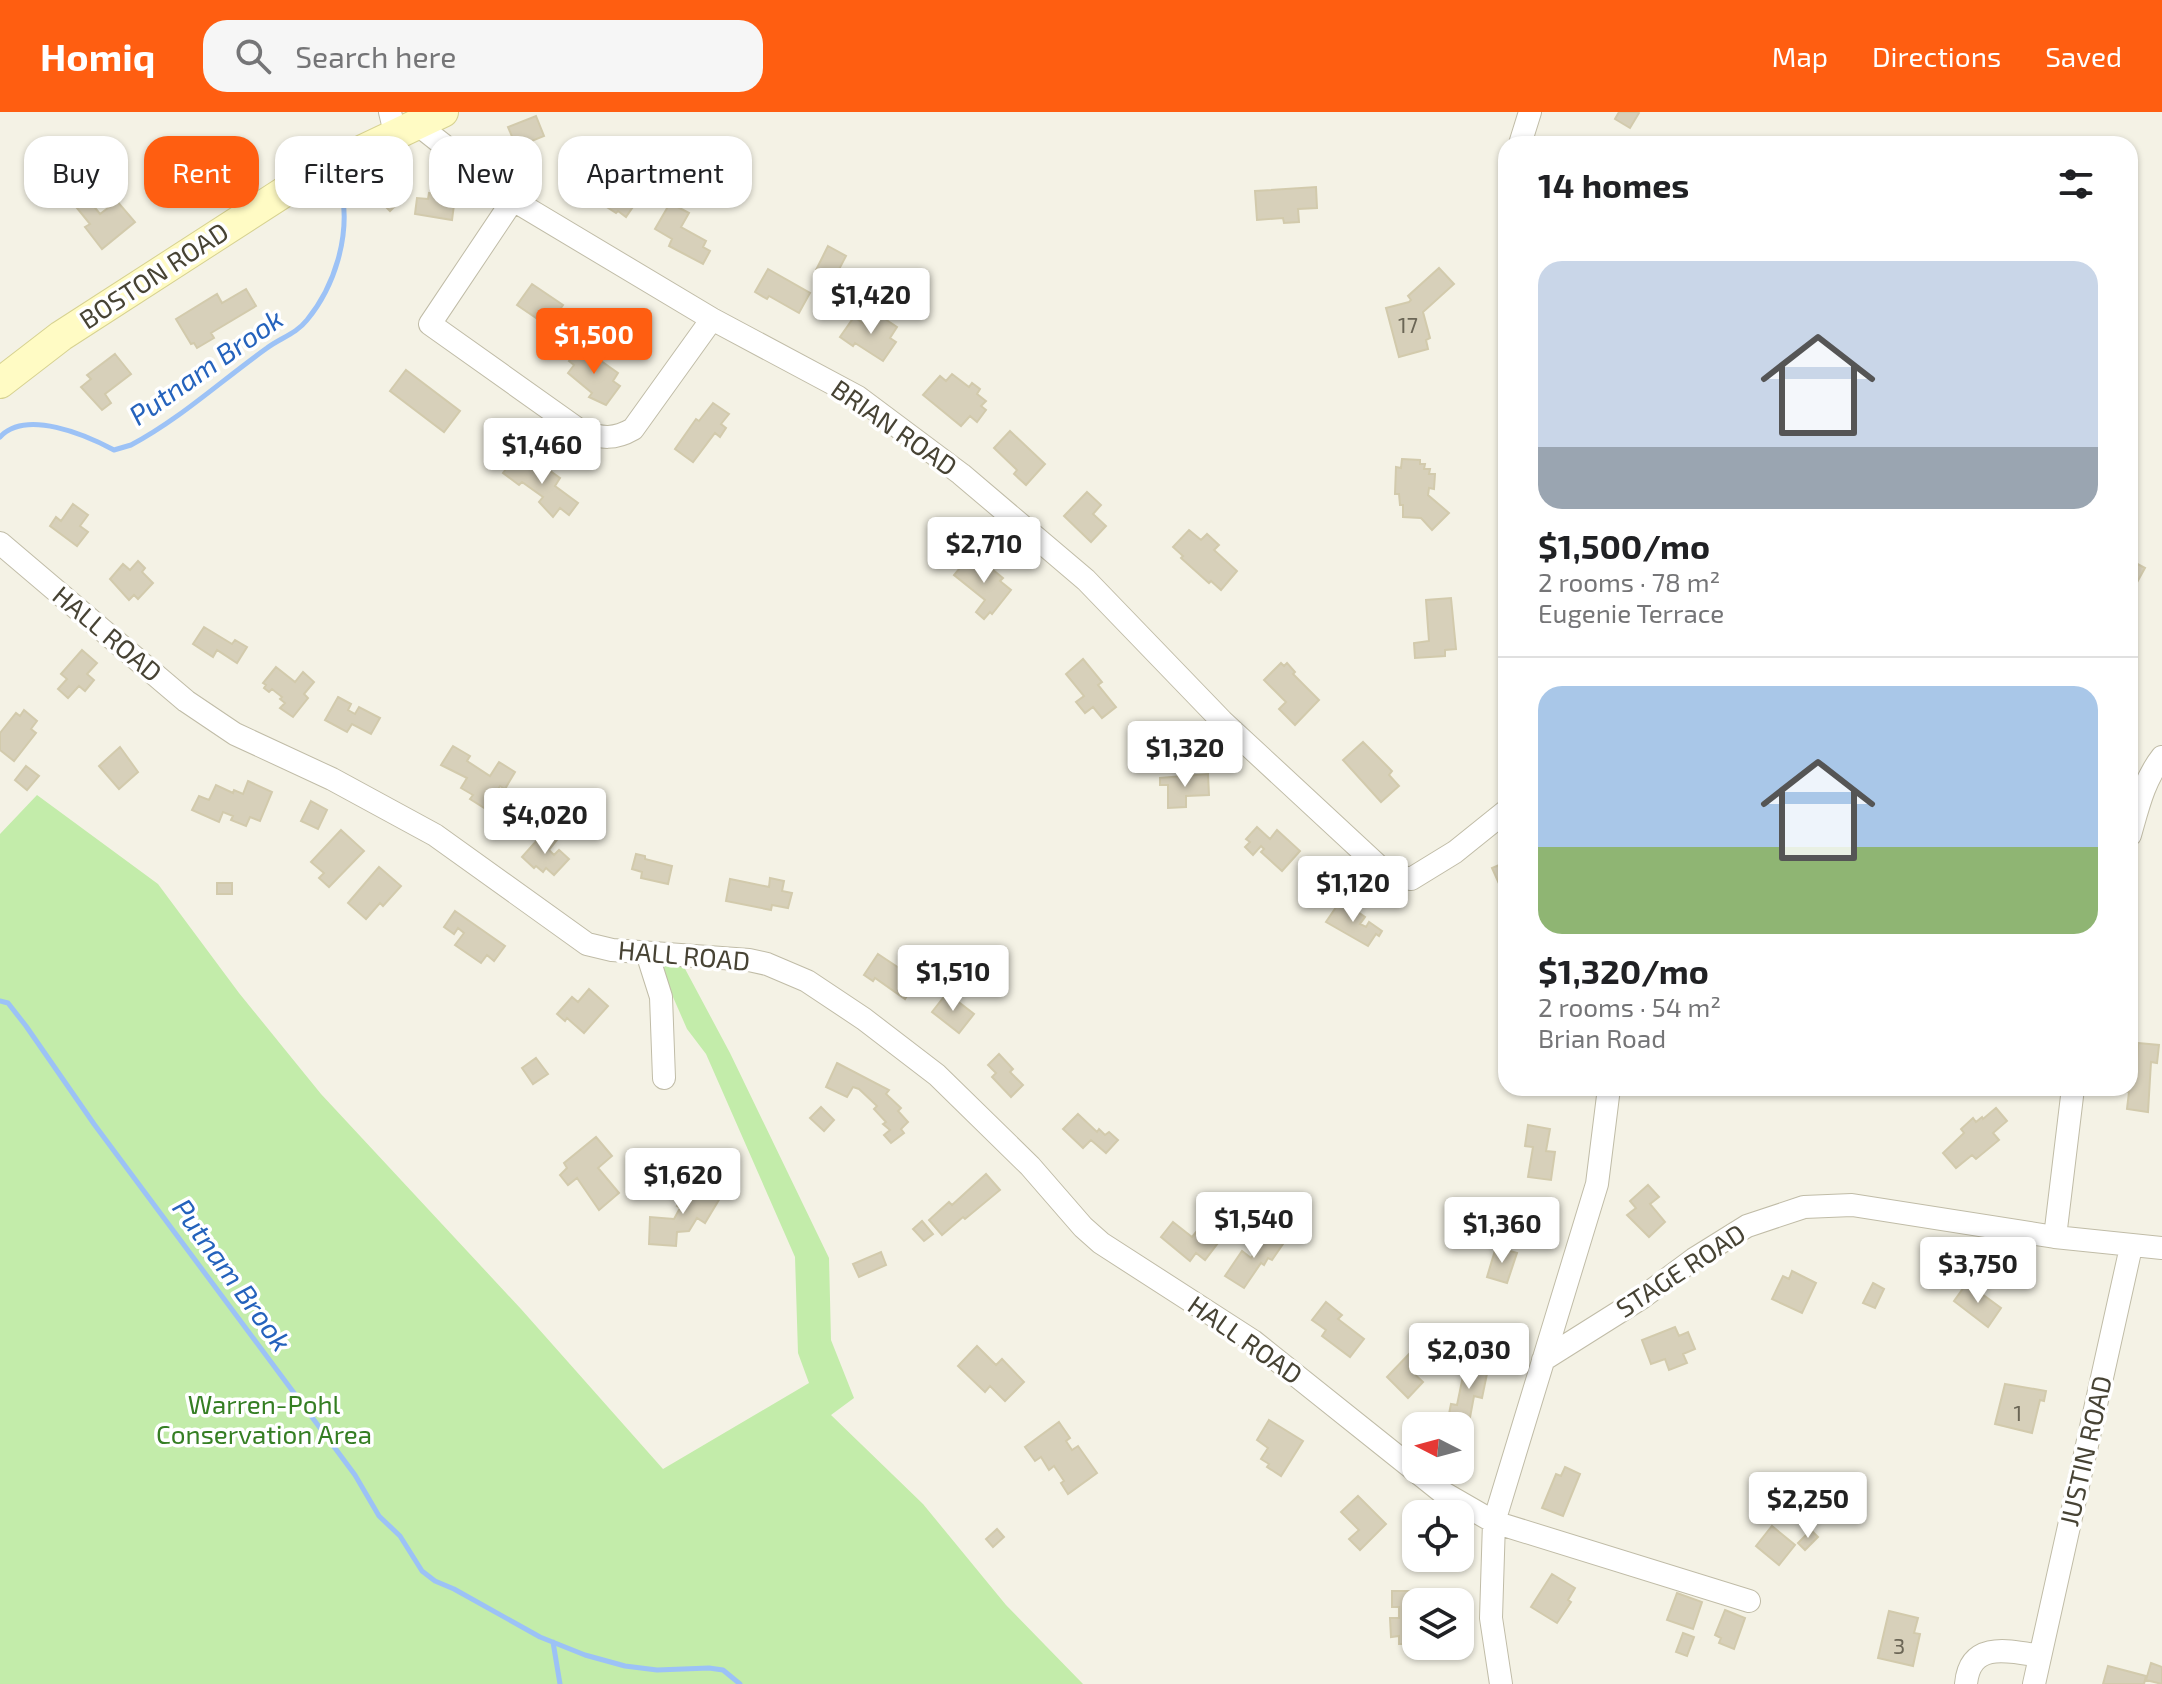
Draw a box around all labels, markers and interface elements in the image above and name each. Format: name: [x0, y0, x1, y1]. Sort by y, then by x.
search box: [203, 20, 763, 92]
text: Homiq: [40, 33, 155, 79]
icon: search: [231, 34, 275, 78]
text: Search here: [295, 38, 456, 74]
text: Map: [1772, 39, 1828, 73]
text: Directions: [1872, 39, 2001, 73]
text: Saved: [2045, 39, 2122, 73]
chip: Buy: [24, 136, 128, 208]
chip: Rent: [144, 136, 259, 208]
chip: Filters: [275, 136, 413, 208]
chip: New: [429, 136, 542, 208]
chip: Apartment: [558, 136, 752, 208]
icon: filters: [2054, 162, 2098, 206]
text: 14 homes: [1538, 164, 1689, 205]
street label: BOSTON ROAD: [73, 215, 233, 334]
pin: $1,420: [806, 268, 936, 336]
text: $1,420: [831, 278, 911, 309]
water label: Putnam Brook: [122, 301, 289, 432]
pin: $1,500: [529, 308, 659, 376]
house number: 17: [1398, 311, 1418, 337]
icon: home: [1746, 313, 1890, 457]
text: $1,500: [554, 318, 634, 349]
street label: BRIAN ROAD: [826, 372, 964, 481]
pin: $1,460: [477, 418, 607, 486]
text: $1,460: [502, 428, 582, 459]
pin: $2,710: [919, 517, 1049, 585]
text: $1,500/mo: [1538, 525, 1710, 566]
text: $2,710: [946, 527, 1023, 558]
text: 2 rooms · 78 m²: [1538, 566, 1720, 597]
street label: HALL ROAD: [47, 578, 169, 687]
text: Eugenie Terrace: [1538, 597, 1724, 628]
pin: $1,320: [1120, 721, 1250, 789]
text: $1,320: [1146, 731, 1224, 762]
icon: home: [1746, 738, 1890, 882]
pin: $4,020: [480, 788, 610, 856]
text: $4,020: [502, 798, 588, 829]
pin: $1,120: [1288, 856, 1418, 924]
text: $1,120: [1316, 866, 1390, 897]
street label: HALL ROAD: [617, 933, 751, 976]
pin: $1,510: [888, 945, 1018, 1013]
text: $1,320/mo: [1538, 950, 1709, 991]
text: $1,510: [916, 955, 990, 986]
text: 2 rooms · 54 m²: [1538, 991, 1721, 1022]
text: Brian Road: [1538, 1022, 1666, 1053]
pin: $1,620: [618, 1148, 748, 1216]
text: $1,620: [643, 1158, 723, 1189]
water label: Putnam Brook: [166, 1192, 300, 1357]
pin: $1,540: [1189, 1192, 1319, 1260]
pin: $1,360: [1437, 1197, 1567, 1265]
text: $1,540: [1214, 1202, 1294, 1233]
text: $1,360: [1462, 1207, 1542, 1238]
street label: STAGE ROAD: [1610, 1217, 1751, 1323]
pin: $3,750: [1913, 1237, 2043, 1305]
text: $3,750: [1938, 1247, 2018, 1278]
street label: HALL ROAD: [1183, 1288, 1309, 1389]
pin: $2,030: [1404, 1323, 1534, 1391]
text: $2,030: [1427, 1333, 1511, 1364]
street label: JUSTIN ROAD: [2052, 1372, 2117, 1529]
park label: Warren-Pohl Conservation Area: [156, 1388, 372, 1449]
house number: 1: [2014, 1399, 2022, 1425]
north arrow: [1402, 1412, 1474, 1484]
map controls: [1402, 1412, 1474, 1660]
pin: $2,250: [1743, 1472, 1873, 1540]
text: $2,250: [1767, 1482, 1849, 1513]
button: locate: [1402, 1500, 1474, 1572]
button: layers: [1402, 1588, 1474, 1660]
house number: 3: [1893, 1632, 1905, 1658]

